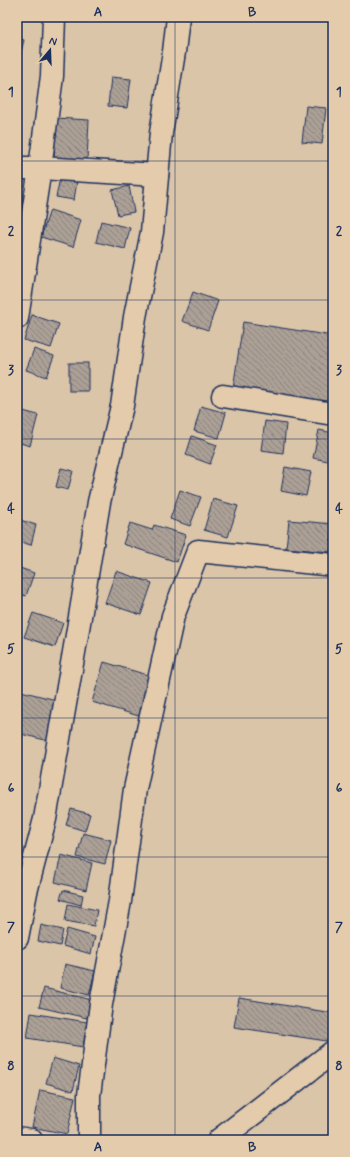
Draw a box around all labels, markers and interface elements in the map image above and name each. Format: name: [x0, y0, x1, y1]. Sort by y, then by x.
text: A: [94, 4, 102, 21]
text: B: [248, 4, 257, 21]
north arrow: [30, 30, 70, 70]
text: N: [47, 34, 59, 49]
text: 1: [8, 84, 14, 101]
text: 1: [336, 84, 342, 101]
text: 2: [8, 223, 15, 240]
text: 2: [336, 223, 343, 240]
text: 3: [8, 362, 14, 379]
text: 3: [336, 362, 342, 379]
text: 4: [7, 501, 15, 518]
text: 4: [335, 501, 343, 518]
text: 5: [7, 641, 15, 658]
text: 5: [335, 641, 343, 658]
text: 6: [8, 780, 15, 797]
text: 6: [336, 780, 343, 797]
text: 7: [7, 919, 15, 936]
text: 7: [335, 919, 343, 936]
text: 8: [7, 1058, 15, 1075]
text: 8: [335, 1058, 343, 1075]
text: A: [94, 1139, 102, 1156]
text: B: [248, 1139, 257, 1156]

